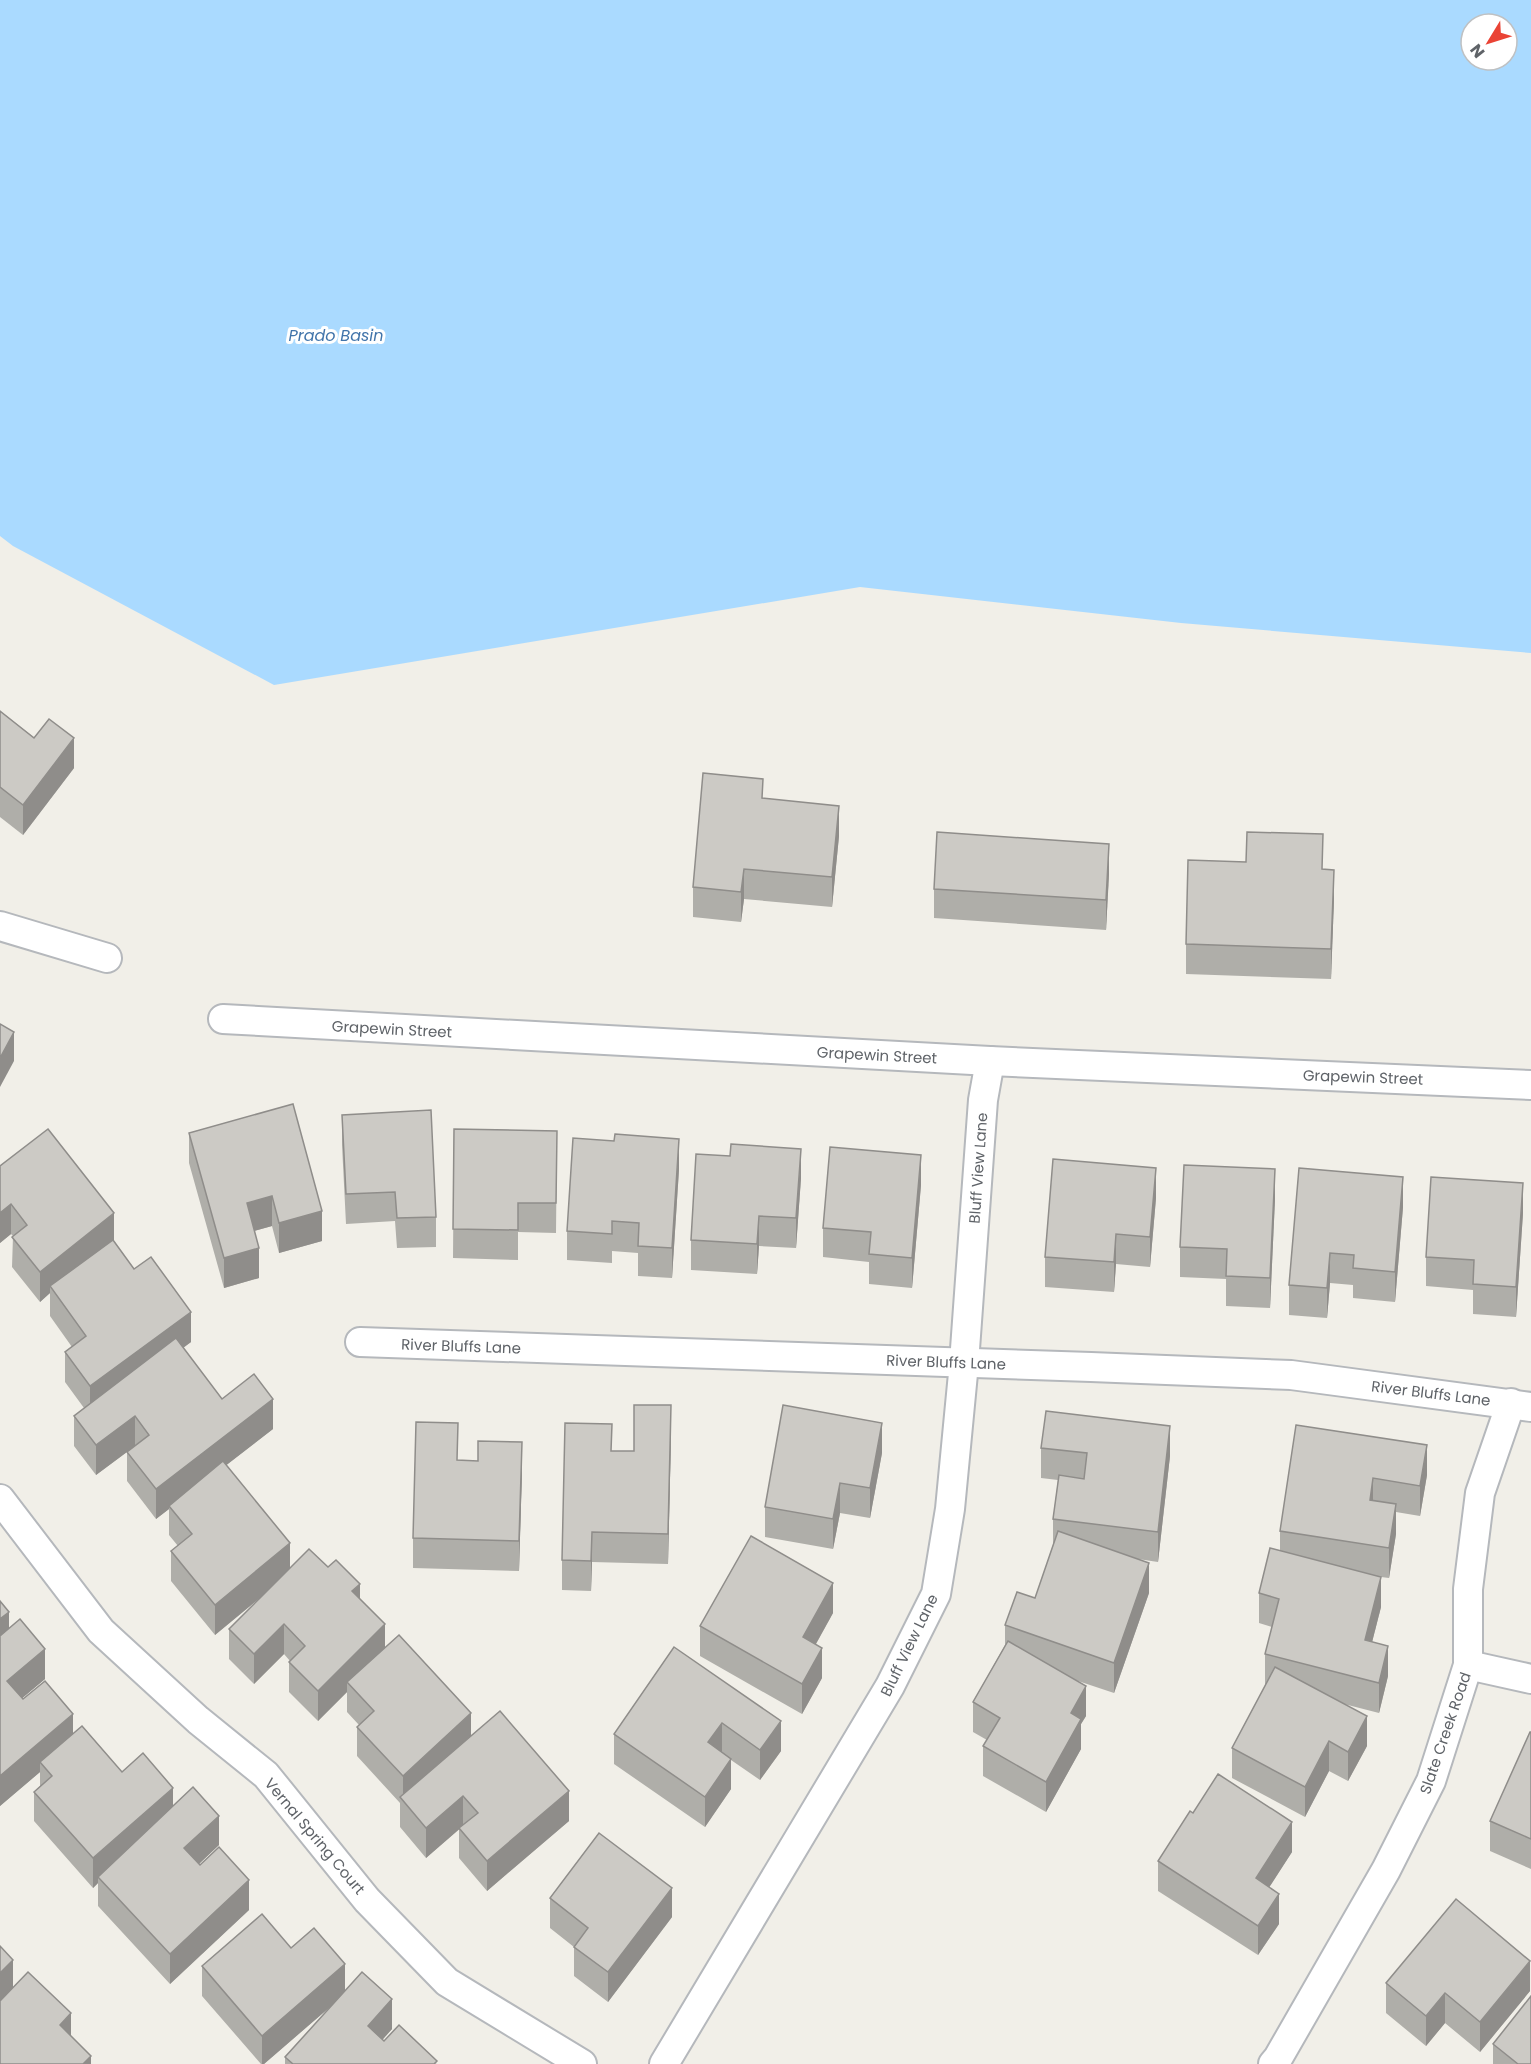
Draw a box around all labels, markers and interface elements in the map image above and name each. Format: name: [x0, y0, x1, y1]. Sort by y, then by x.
north arrow: [1459, 12, 1519, 72]
text: N: [1465, 39, 1490, 63]
water label: Prado Basin: [288, 324, 384, 347]
street label: Grapewin Street: [331, 1015, 453, 1043]
street label: Grapewin Street: [816, 1041, 938, 1069]
street label: Grapewin Street: [1302, 1064, 1424, 1090]
street label: Bluff View Lane: [964, 1112, 992, 1224]
street label: River Bluffs Lane: [401, 1333, 521, 1359]
street label: River Bluffs Lane: [886, 1349, 1006, 1375]
street label: River Bluffs Lane: [1370, 1375, 1492, 1411]
street label: Bluff View Lane: [875, 1590, 943, 1700]
street label: Slate Creek Road: [1414, 1669, 1476, 1797]
street label: Vernal Spring Court: [260, 1773, 370, 1899]

